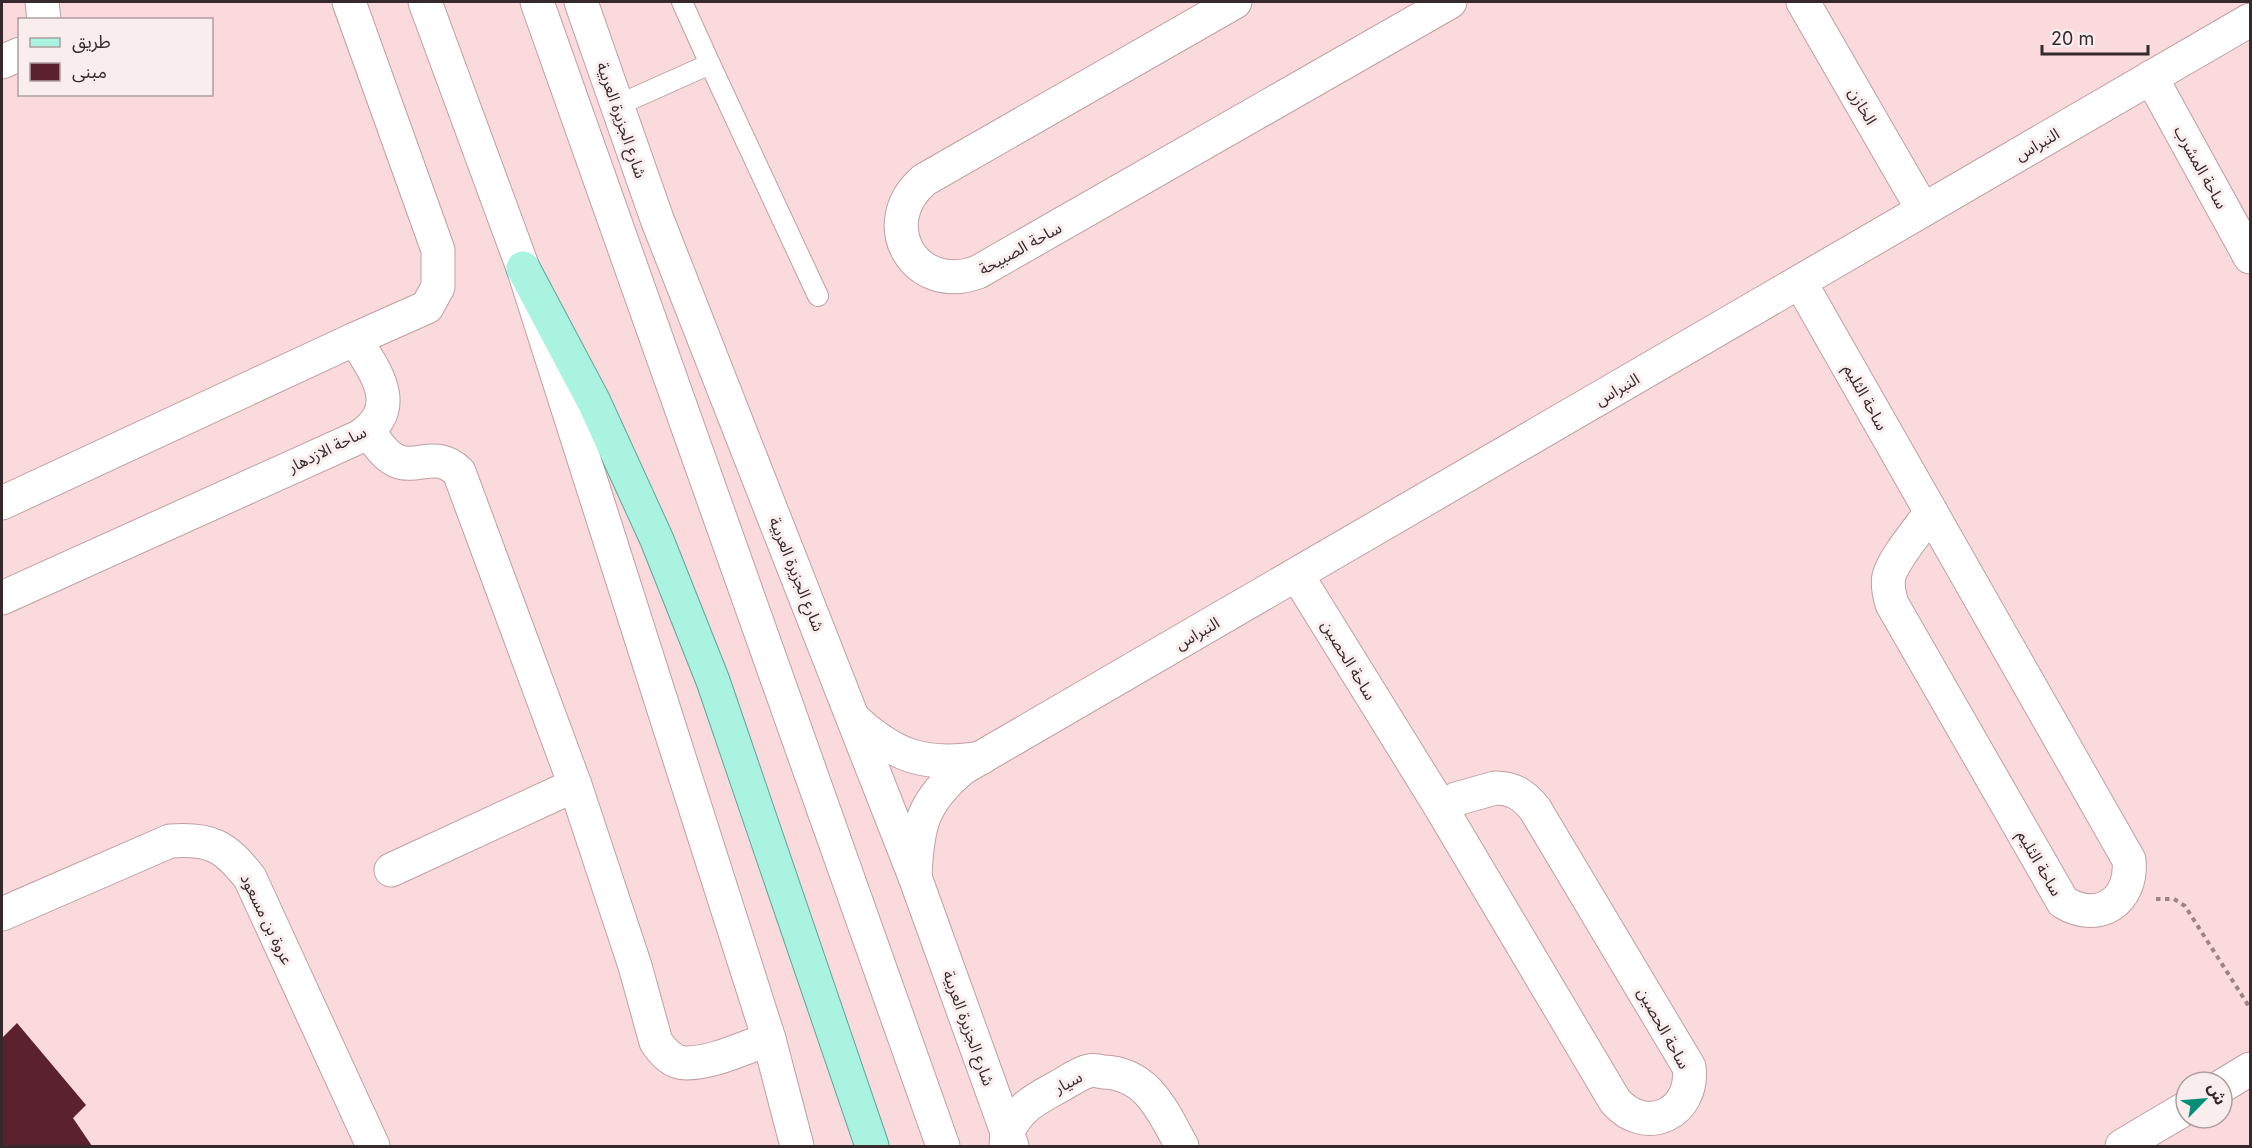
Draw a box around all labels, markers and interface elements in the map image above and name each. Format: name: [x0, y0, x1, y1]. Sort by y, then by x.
legend: [18, 18, 213, 96]
scale bar: [2042, 18, 2148, 56]
text: 20 m: [2051, 28, 2094, 49]
text: طريق: [72, 31, 111, 53]
street label: شارع الجزيرة العربية: [590, 59, 651, 182]
text: مبنى: [72, 61, 107, 83]
street label: الخازن: [1844, 84, 1882, 128]
street label: ساحة المشرب: [2170, 122, 2232, 212]
street label: النبراس: [2011, 123, 2063, 165]
street label: ساحة الصبيحة: [975, 217, 1065, 279]
street label: ساحة الثليم: [1837, 360, 1892, 435]
street label: النبراس: [1591, 368, 1643, 410]
street label: ساحة الازدهار: [284, 421, 369, 477]
street label: شارع الجزيرة العربية: [762, 514, 829, 635]
street label: النبراس: [1171, 612, 1223, 654]
street label: ساحة الحصين: [1317, 616, 1381, 704]
street label: ساحة الثليم: [2011, 827, 2067, 901]
street label: عروة بن مسعود: [236, 870, 298, 968]
street label: شارع الجزيرة العربية: [936, 968, 999, 1089]
street label: ساحة الحصين: [1633, 984, 1695, 1072]
street label: سيار: [1050, 1066, 1086, 1098]
north arrow: [2174, 1070, 2234, 1130]
text: ش: [2204, 1080, 2231, 1108]

